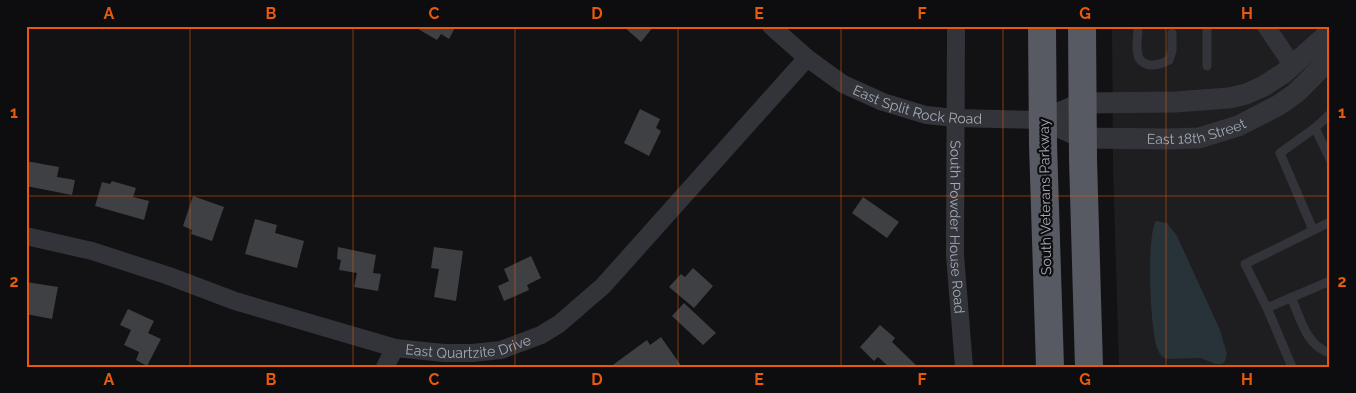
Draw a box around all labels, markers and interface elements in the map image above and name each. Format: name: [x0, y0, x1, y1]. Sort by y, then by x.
text: A: [104, 4, 115, 23]
text: B: [266, 4, 277, 23]
text: C: [429, 4, 440, 23]
text: D: [591, 4, 603, 23]
text: E: [754, 4, 764, 23]
text: F: [917, 4, 927, 23]
text: G: [1079, 4, 1091, 23]
text: H: [1241, 4, 1253, 23]
street label: East Split Rock Road: [851, 82, 982, 127]
text: 1: [10, 103, 18, 122]
text: 1: [1338, 103, 1346, 122]
street label: East 18th Street: [1147, 115, 1249, 147]
street label: South Veterans Parkway: [1036, 118, 1054, 275]
street label: South Powder House Road: [947, 140, 968, 314]
text: 2: [9, 272, 19, 291]
text: 2: [1337, 272, 1347, 291]
street label: East Quartzite Drive: [405, 332, 533, 361]
text: A: [104, 370, 115, 389]
text: B: [266, 370, 277, 389]
text: C: [429, 370, 440, 389]
text: D: [591, 370, 603, 389]
text: E: [754, 370, 764, 389]
text: F: [917, 370, 927, 389]
text: G: [1079, 370, 1091, 389]
text: H: [1241, 370, 1253, 389]

